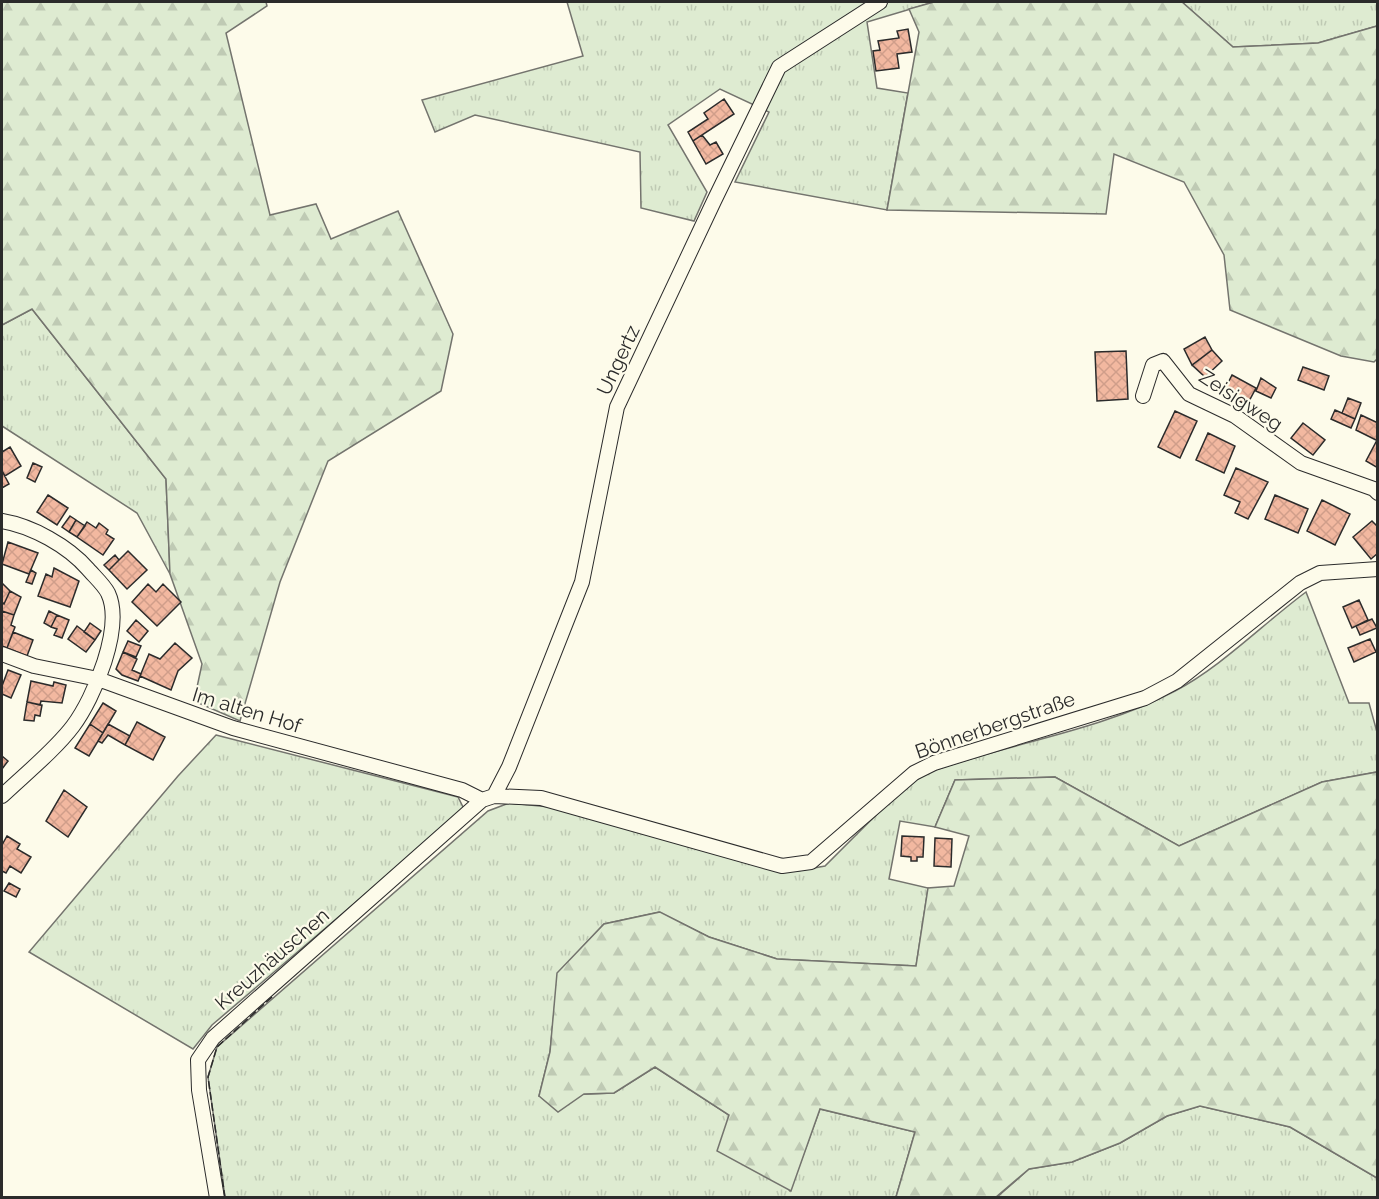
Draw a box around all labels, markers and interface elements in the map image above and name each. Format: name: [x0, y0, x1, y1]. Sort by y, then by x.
street label: Ungertz: [591, 321, 645, 399]
street label: Zeisigweg: [1195, 364, 1287, 436]
street label: Im alten Hof: [190, 682, 306, 738]
street label: Bönnerbergstraße: [912, 686, 1078, 764]
street label: Kreuzhäuschen: [210, 903, 334, 1015]

